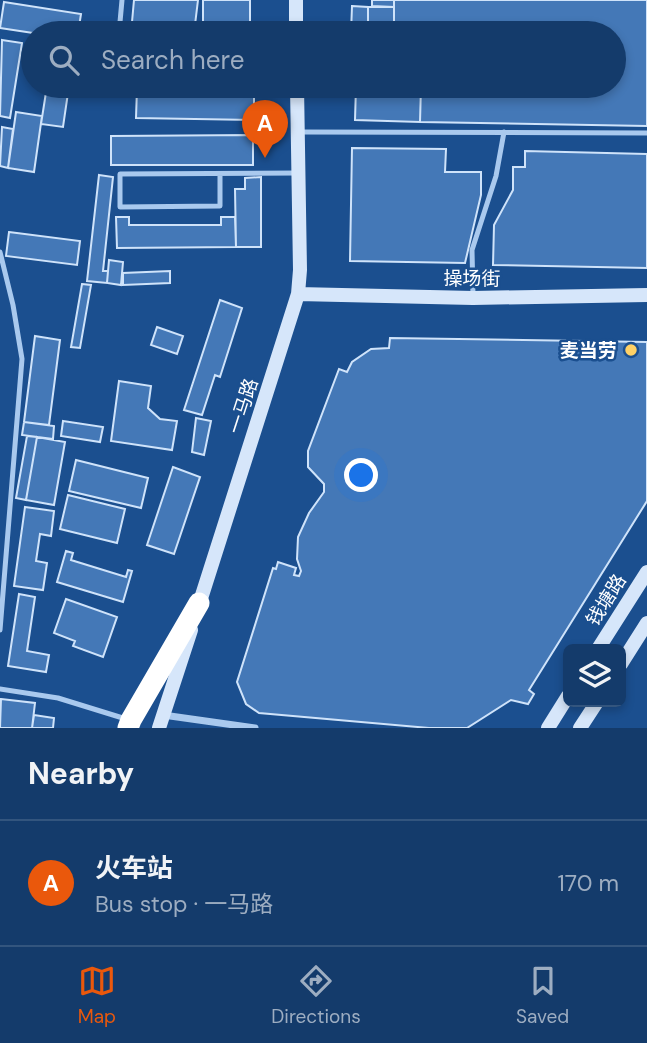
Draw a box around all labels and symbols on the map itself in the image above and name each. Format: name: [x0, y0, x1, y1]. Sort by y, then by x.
pin: A: [242, 100, 288, 158]
street label: 操场街: [443, 266, 501, 291]
place label: 麦当劳: [560, 338, 617, 363]
marker: 麦当劳: [623, 342, 639, 358]
street label: 一马路: [222, 375, 264, 437]
your location: [344, 458, 378, 492]
street label: 钱塘路: [580, 569, 632, 631]

